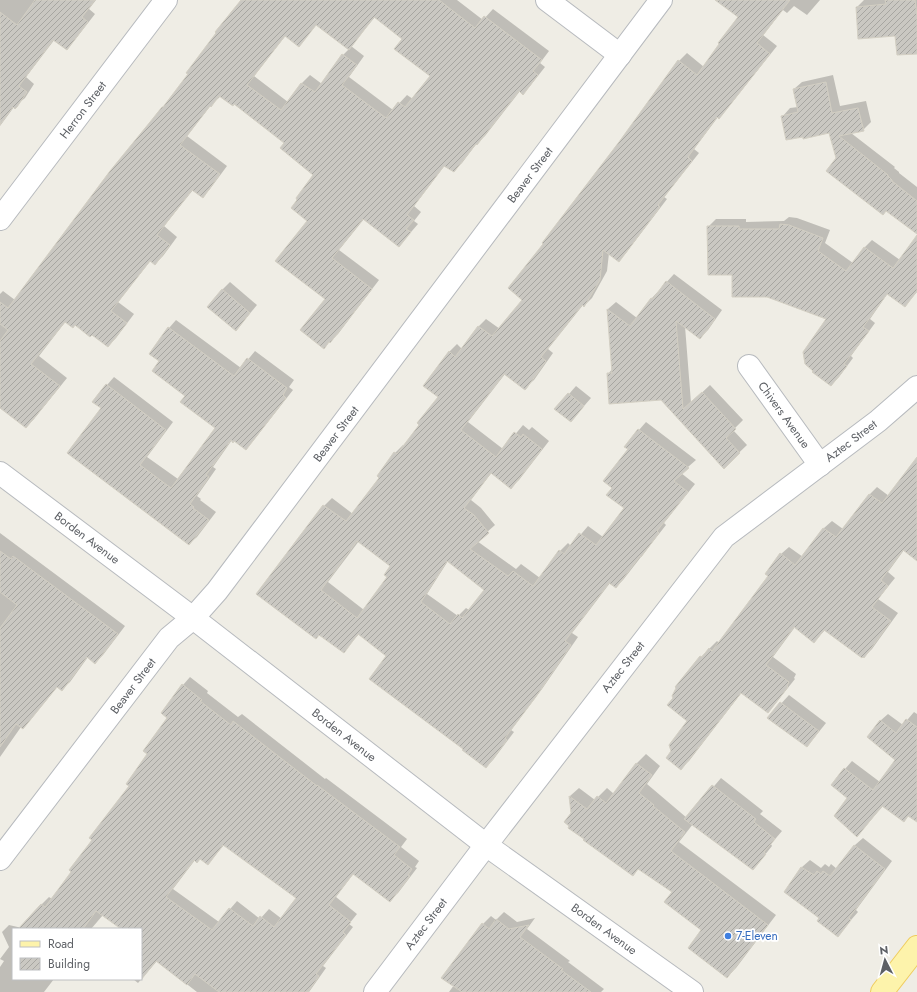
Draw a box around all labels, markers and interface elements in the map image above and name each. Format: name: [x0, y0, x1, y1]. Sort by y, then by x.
street label: Herron Street: [55, 77, 111, 143]
street label: Beaver Street: [503, 143, 557, 207]
street label: Chivers Avenue: [754, 378, 814, 452]
street label: Beaver Street: [309, 402, 363, 466]
street label: Aztec Street: [821, 415, 881, 467]
street label: Borden Avenue: [51, 507, 123, 569]
street label: Aztec Street: [597, 637, 649, 697]
street label: Beaver Street: [106, 654, 160, 718]
street label: Borden Avenue: [308, 704, 380, 766]
street label: Aztec Street: [400, 894, 452, 954]
street label: Borden Avenue: [567, 899, 641, 959]
place label: 7-Eleven: [736, 927, 778, 945]
legend: [12, 928, 142, 980]
marker: 7-Eleven: [723, 931, 733, 941]
text: Road: [48, 935, 74, 953]
north arrow: [865, 940, 905, 980]
text: N: [879, 942, 889, 958]
text: Building: [48, 955, 90, 973]

